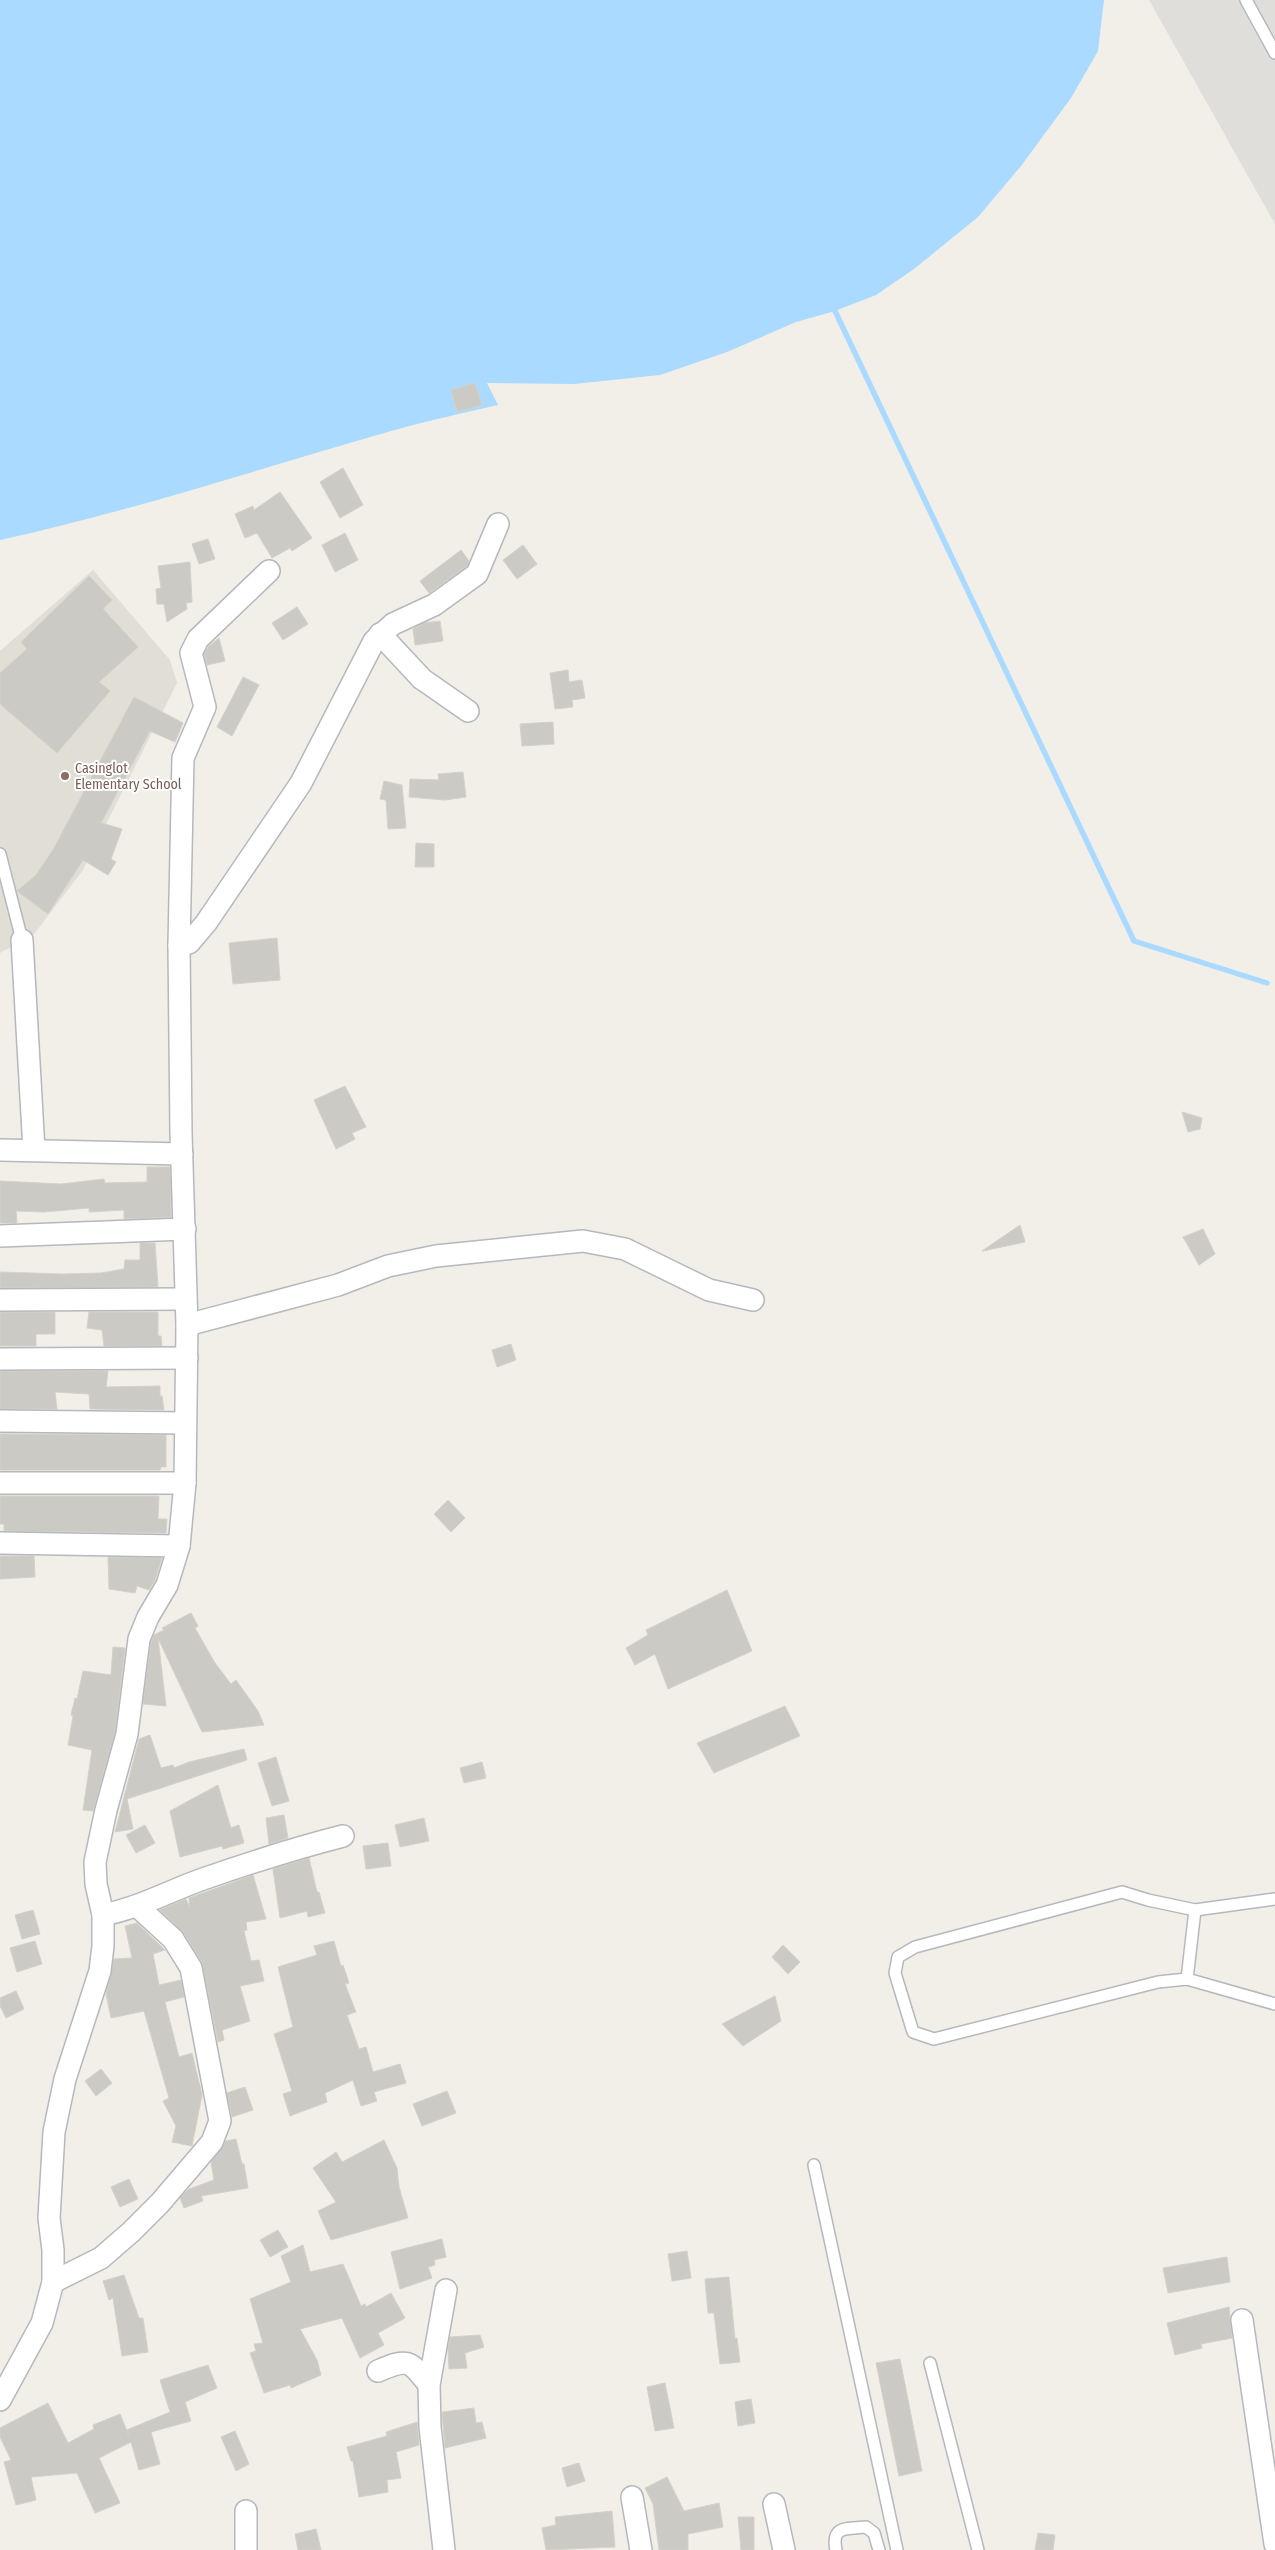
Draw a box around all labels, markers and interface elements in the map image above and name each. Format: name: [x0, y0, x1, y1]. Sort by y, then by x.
place label: Casinglot Elementary School: [75, 760, 182, 793]
marker: Casinglot Elementary School: [59, 770, 71, 782]

